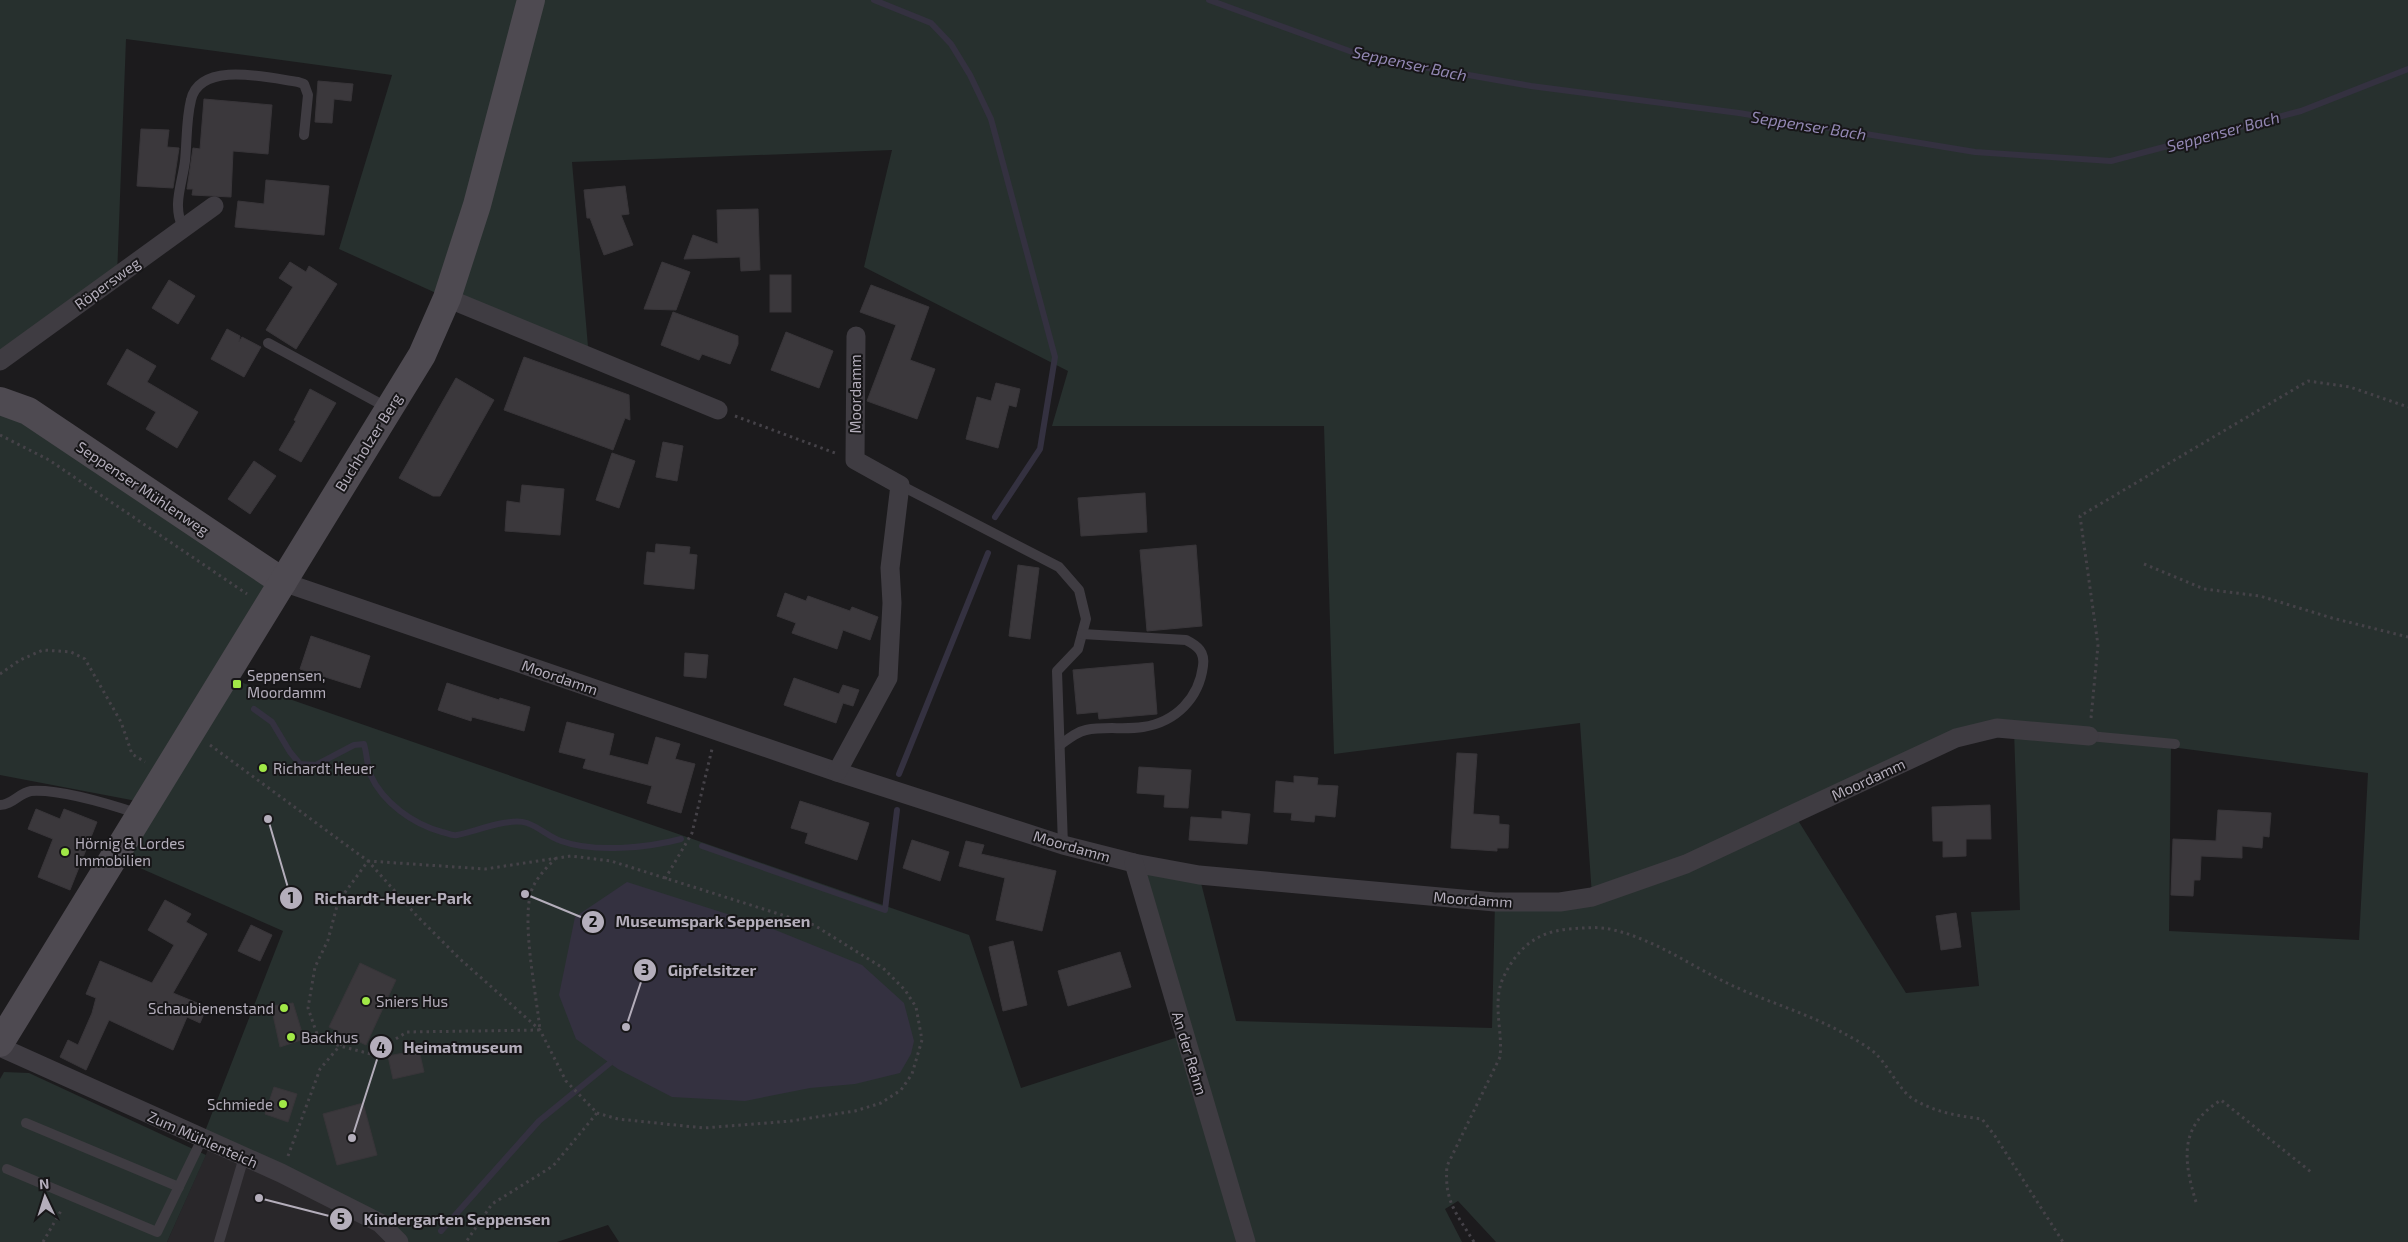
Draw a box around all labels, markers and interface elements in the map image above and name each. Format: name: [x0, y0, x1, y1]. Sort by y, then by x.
water label: Seppenser Bach: [1351, 42, 1469, 84]
water label: Seppenser Bach: [1750, 107, 1868, 143]
water label: Seppenser Bach: [2164, 107, 2282, 155]
street label: Röpersweg: [71, 253, 144, 313]
street label: Moordamm: [846, 354, 864, 434]
street label: Buchholzer Berg: [331, 389, 406, 494]
street label: Seppenser Mühlenweg: [73, 437, 213, 539]
street label: Moordamm: [520, 656, 600, 698]
place label: Seppensen, Moordamm: [247, 666, 326, 701]
marker: Seppensen, Moordamm: [231, 678, 243, 690]
street label: Moordamm: [1828, 754, 1908, 804]
place label: Richardt Heuer: [273, 759, 375, 777]
marker: Richardt Heuer: [257, 762, 269, 774]
street label: Moordamm: [1031, 826, 1113, 866]
place label: Hörnig & Lordes Immobilien: [75, 834, 185, 869]
marker: Hörnig & Lordes Immobilien: [59, 846, 71, 858]
callout: Richardt-Heuer-Park: [279, 883, 481, 914]
street label: Moordamm: [1433, 887, 1513, 911]
text: 1: [288, 888, 294, 906]
text: Richardt-Heuer-Park: [314, 888, 472, 907]
callout: Museumspark Seppensen: [581, 906, 821, 937]
text: Museumspark Seppensen: [616, 911, 810, 930]
text: 2: [589, 912, 598, 930]
callout: Gipfelsitzer: [633, 954, 766, 985]
text: 3: [641, 960, 649, 978]
text: Gipfelsitzer: [668, 960, 757, 979]
place label: Sniers Hus: [376, 992, 448, 1010]
marker: Sniers Hus: [360, 995, 372, 1007]
place label: Schaubienenstand: [148, 999, 274, 1017]
marker: Schaubienenstand: [278, 1002, 290, 1014]
street label: An der Rehm: [1169, 1009, 1211, 1097]
place label: Backhus: [301, 1028, 358, 1046]
marker: Backhus: [285, 1031, 297, 1043]
callout: Heimatmuseum: [369, 1032, 533, 1063]
text: Heimatmuseum: [404, 1037, 522, 1056]
text: 4: [376, 1038, 386, 1056]
place label: Schmiede: [207, 1095, 273, 1113]
marker: Schmiede: [277, 1098, 289, 1110]
street label: Zum Mühlenteich: [145, 1107, 261, 1171]
north arrow: [20, 1172, 70, 1222]
text: N: [38, 1175, 50, 1192]
callout: Kindergarten Seppensen: [329, 1204, 560, 1235]
text: 5: [337, 1209, 345, 1227]
text: Kindergarten Seppensen: [364, 1209, 550, 1228]

